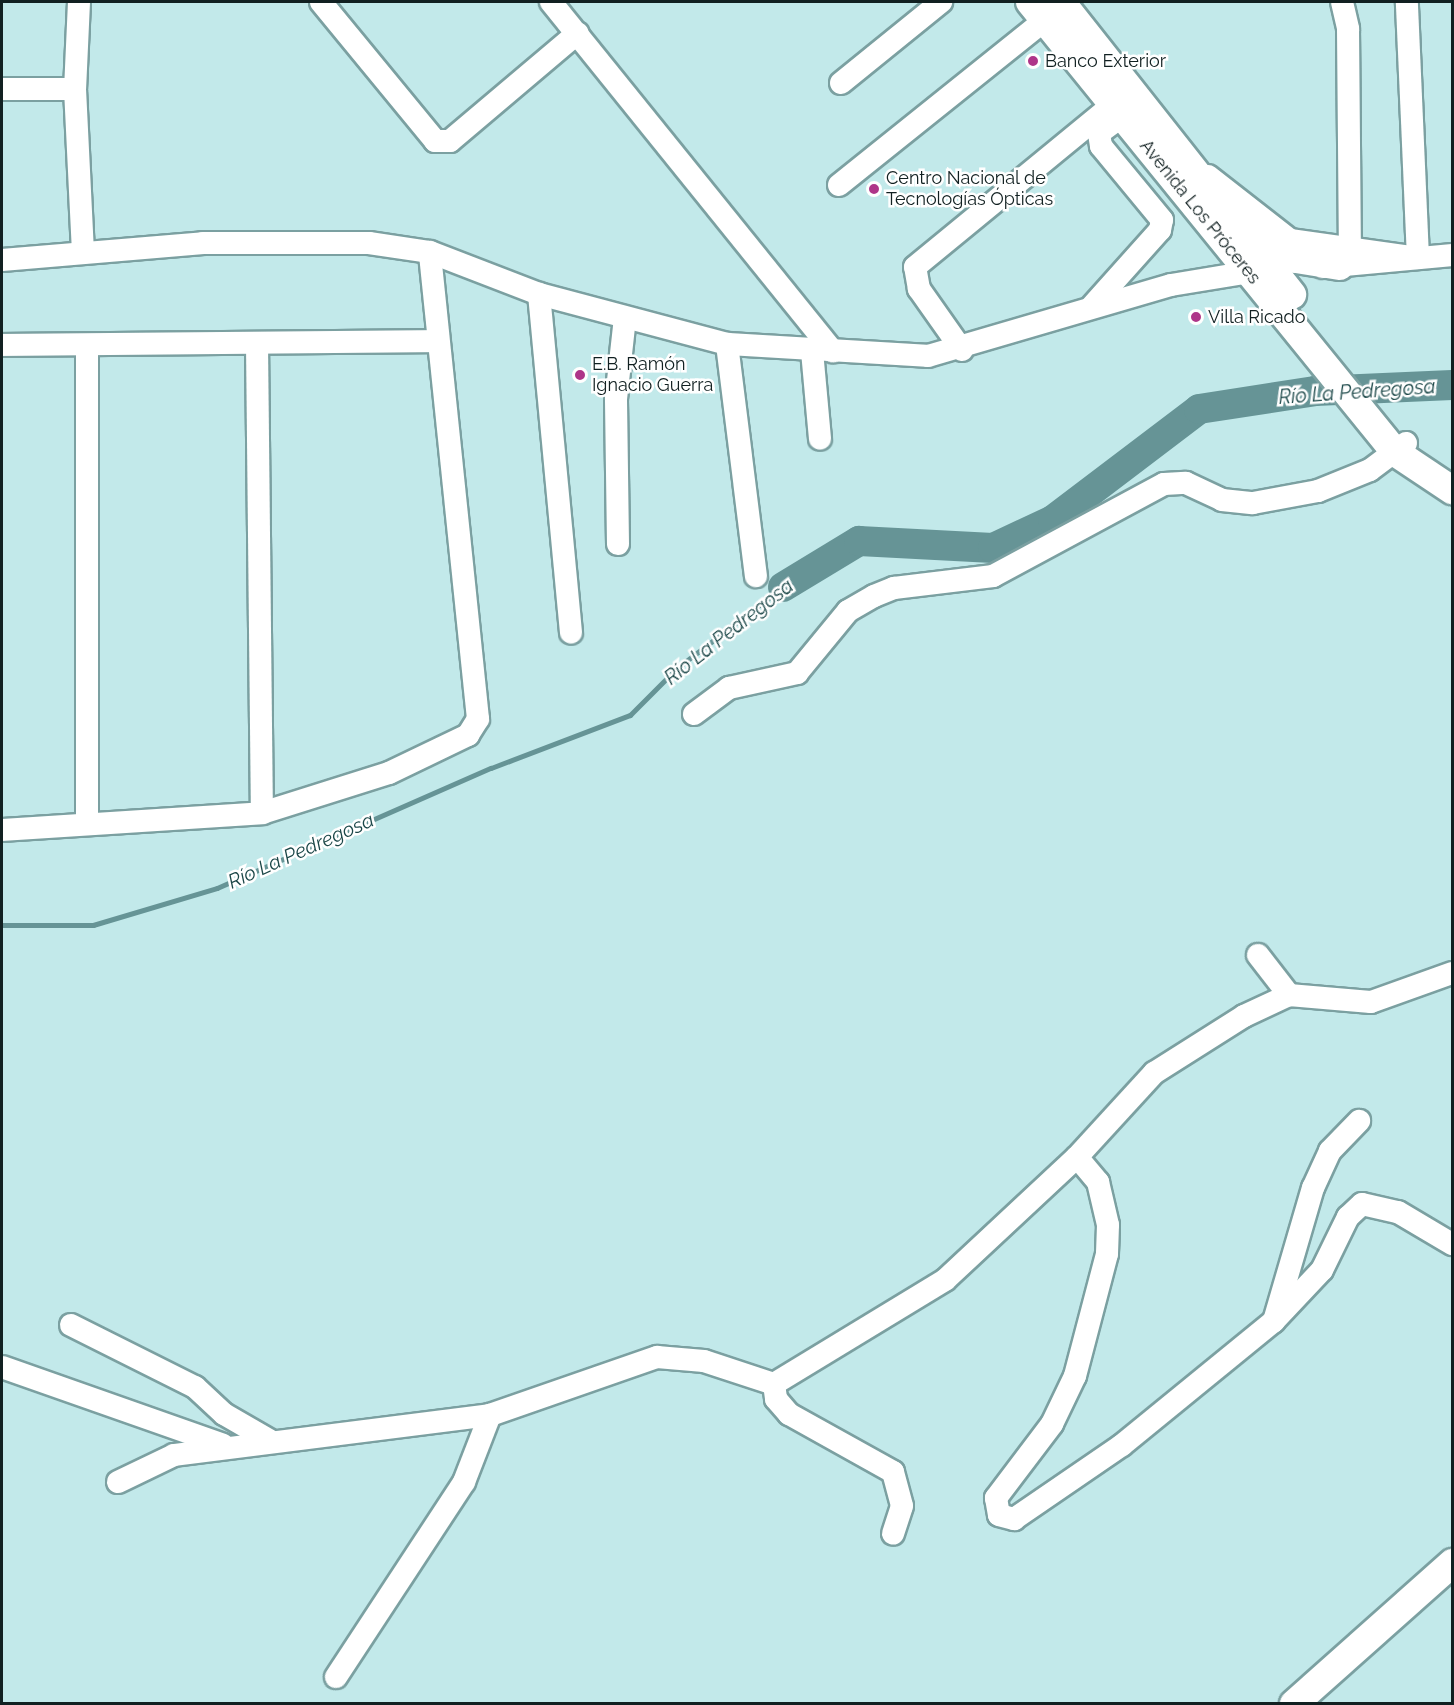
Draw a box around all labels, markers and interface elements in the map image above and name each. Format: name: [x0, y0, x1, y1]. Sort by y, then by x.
place label: Banco Exterior: [1045, 50, 1166, 72]
marker: Banco Exterior: [1026, 54, 1040, 68]
street label: Avenida Los Próceres: [1135, 136, 1265, 288]
place label: Centro Nacional de Tecnologías Ópticas: [886, 168, 1053, 210]
marker: Centro Nacional de Tecnologías Ópticas: [867, 182, 881, 196]
place label: Villa Ricado: [1208, 306, 1306, 328]
marker: Villa Ricado: [1189, 310, 1203, 324]
place label: E.B. Ramón Ignacio Guerra: [592, 354, 713, 397]
marker: E.B. Ramón Ignacio Guerra: [573, 368, 587, 382]
water label: Río La Pedregosa: [1278, 375, 1436, 409]
water label: Río La Pedregosa: [660, 574, 798, 690]
water label: Río La Pedregosa: [224, 808, 378, 894]

